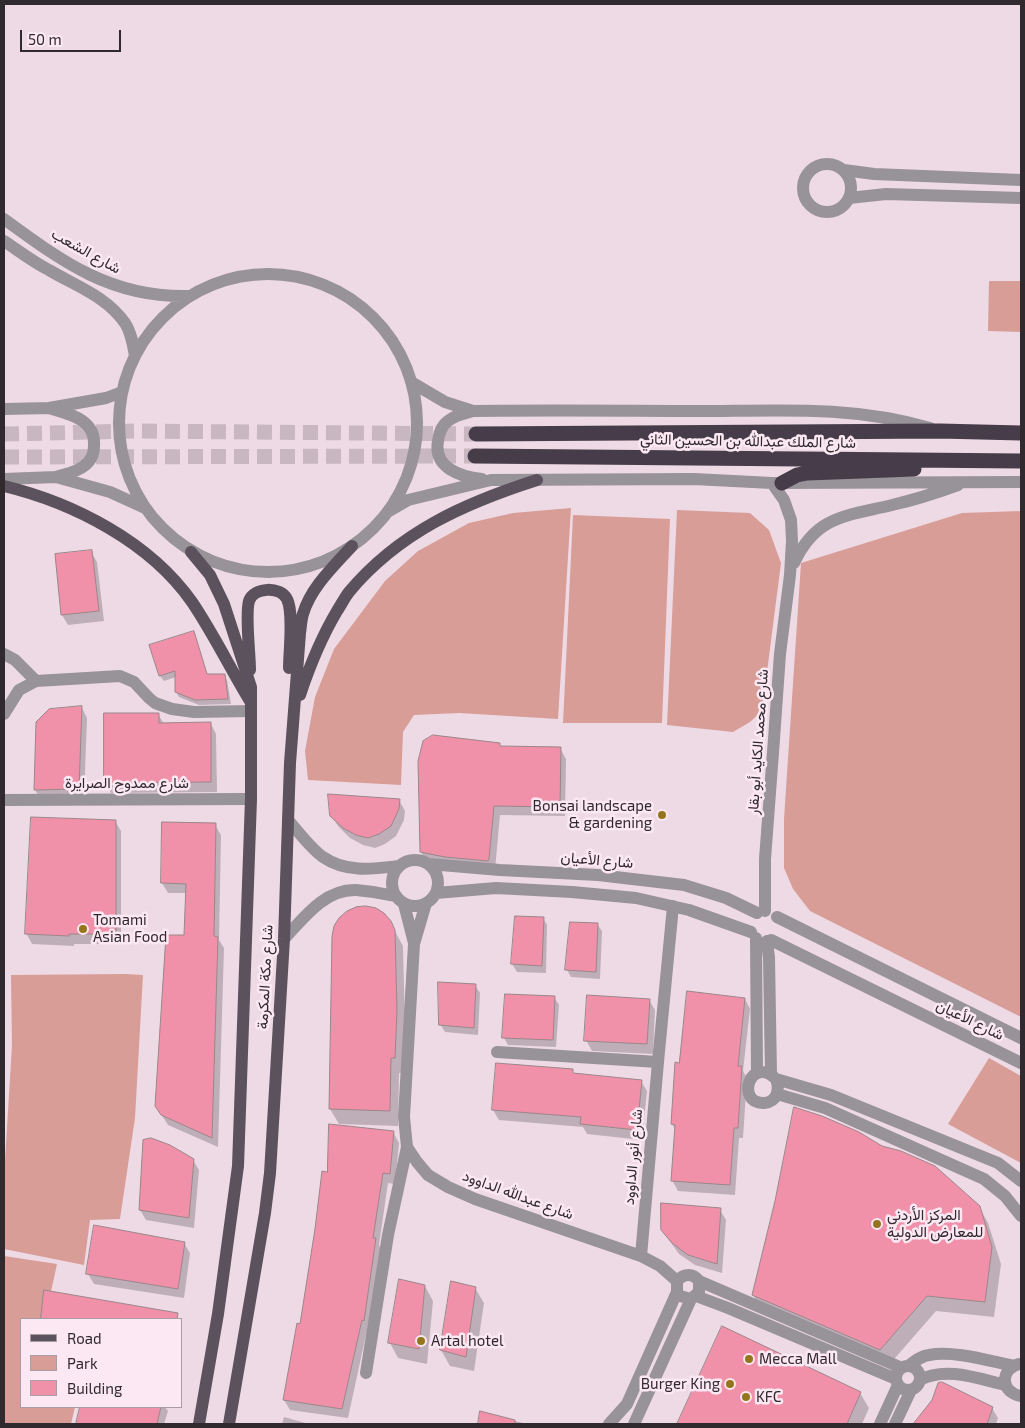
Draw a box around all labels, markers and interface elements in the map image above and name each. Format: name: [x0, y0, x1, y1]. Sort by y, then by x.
scale bar: [22, 20, 124, 52]
text: 50 m: [28, 30, 62, 48]
street label: شارع الشعب: [48, 225, 124, 277]
street label: شارع الملك عبدالله بن الحسين الثاني: [640, 430, 856, 452]
street label: شارع محمد الكايد أبو بقار: [744, 669, 772, 815]
street label: شارع ممدوح الصرايرة: [65, 774, 189, 792]
place label: Bonsai landscape & gardening: [533, 797, 652, 832]
marker: Bonsai landscape & gardening: [656, 809, 668, 821]
street label: شارع الأعيان: [560, 848, 634, 872]
place label: Tomami Asian Food: [93, 911, 167, 946]
marker: Tomami Asian Food: [77, 923, 89, 935]
street label: شارع مكة المكرمة: [253, 924, 277, 1030]
street label: شارع الأعيان: [933, 996, 1007, 1044]
street label: شارع أنور الداوود: [620, 1108, 646, 1206]
street label: شارع عبدالله الداوود: [460, 1167, 576, 1223]
place label: المركز الأردني للمعارض الدولية: [887, 1206, 983, 1241]
marker: المركز الأردني للمعارض الدولية: [871, 1218, 883, 1230]
legend: [20, 1318, 182, 1408]
text: Road: [67, 1329, 102, 1347]
place label: Artal hotel: [431, 1332, 504, 1350]
marker: Artal hotel: [415, 1335, 427, 1347]
place label: Mecca Mall: [759, 1350, 837, 1368]
marker: Mecca Mall: [743, 1353, 755, 1365]
text: Park: [67, 1354, 98, 1372]
place label: Burger King: [641, 1375, 720, 1393]
marker: Burger King: [724, 1378, 736, 1390]
text: Building: [67, 1379, 122, 1397]
place label: KFC: [756, 1388, 781, 1406]
marker: KFC: [740, 1391, 752, 1403]

